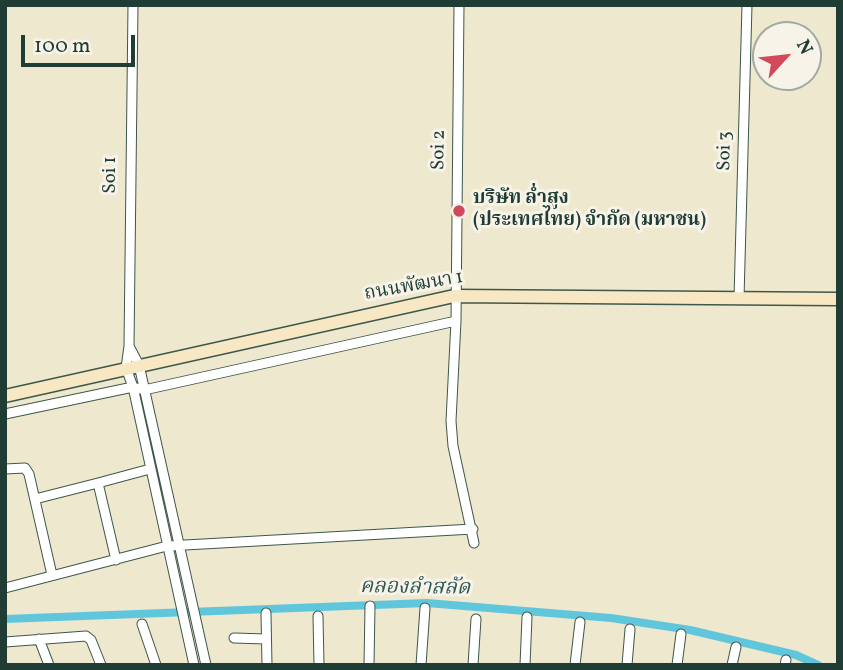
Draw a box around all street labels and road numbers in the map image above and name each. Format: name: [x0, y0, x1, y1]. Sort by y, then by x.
street label: Soi 2: [428, 130, 452, 170]
street label: Soi 3: [714, 131, 738, 171]
street label: Soi 1: [101, 156, 123, 194]
street label: ถนนพัฒนา 1: [363, 267, 465, 307]

